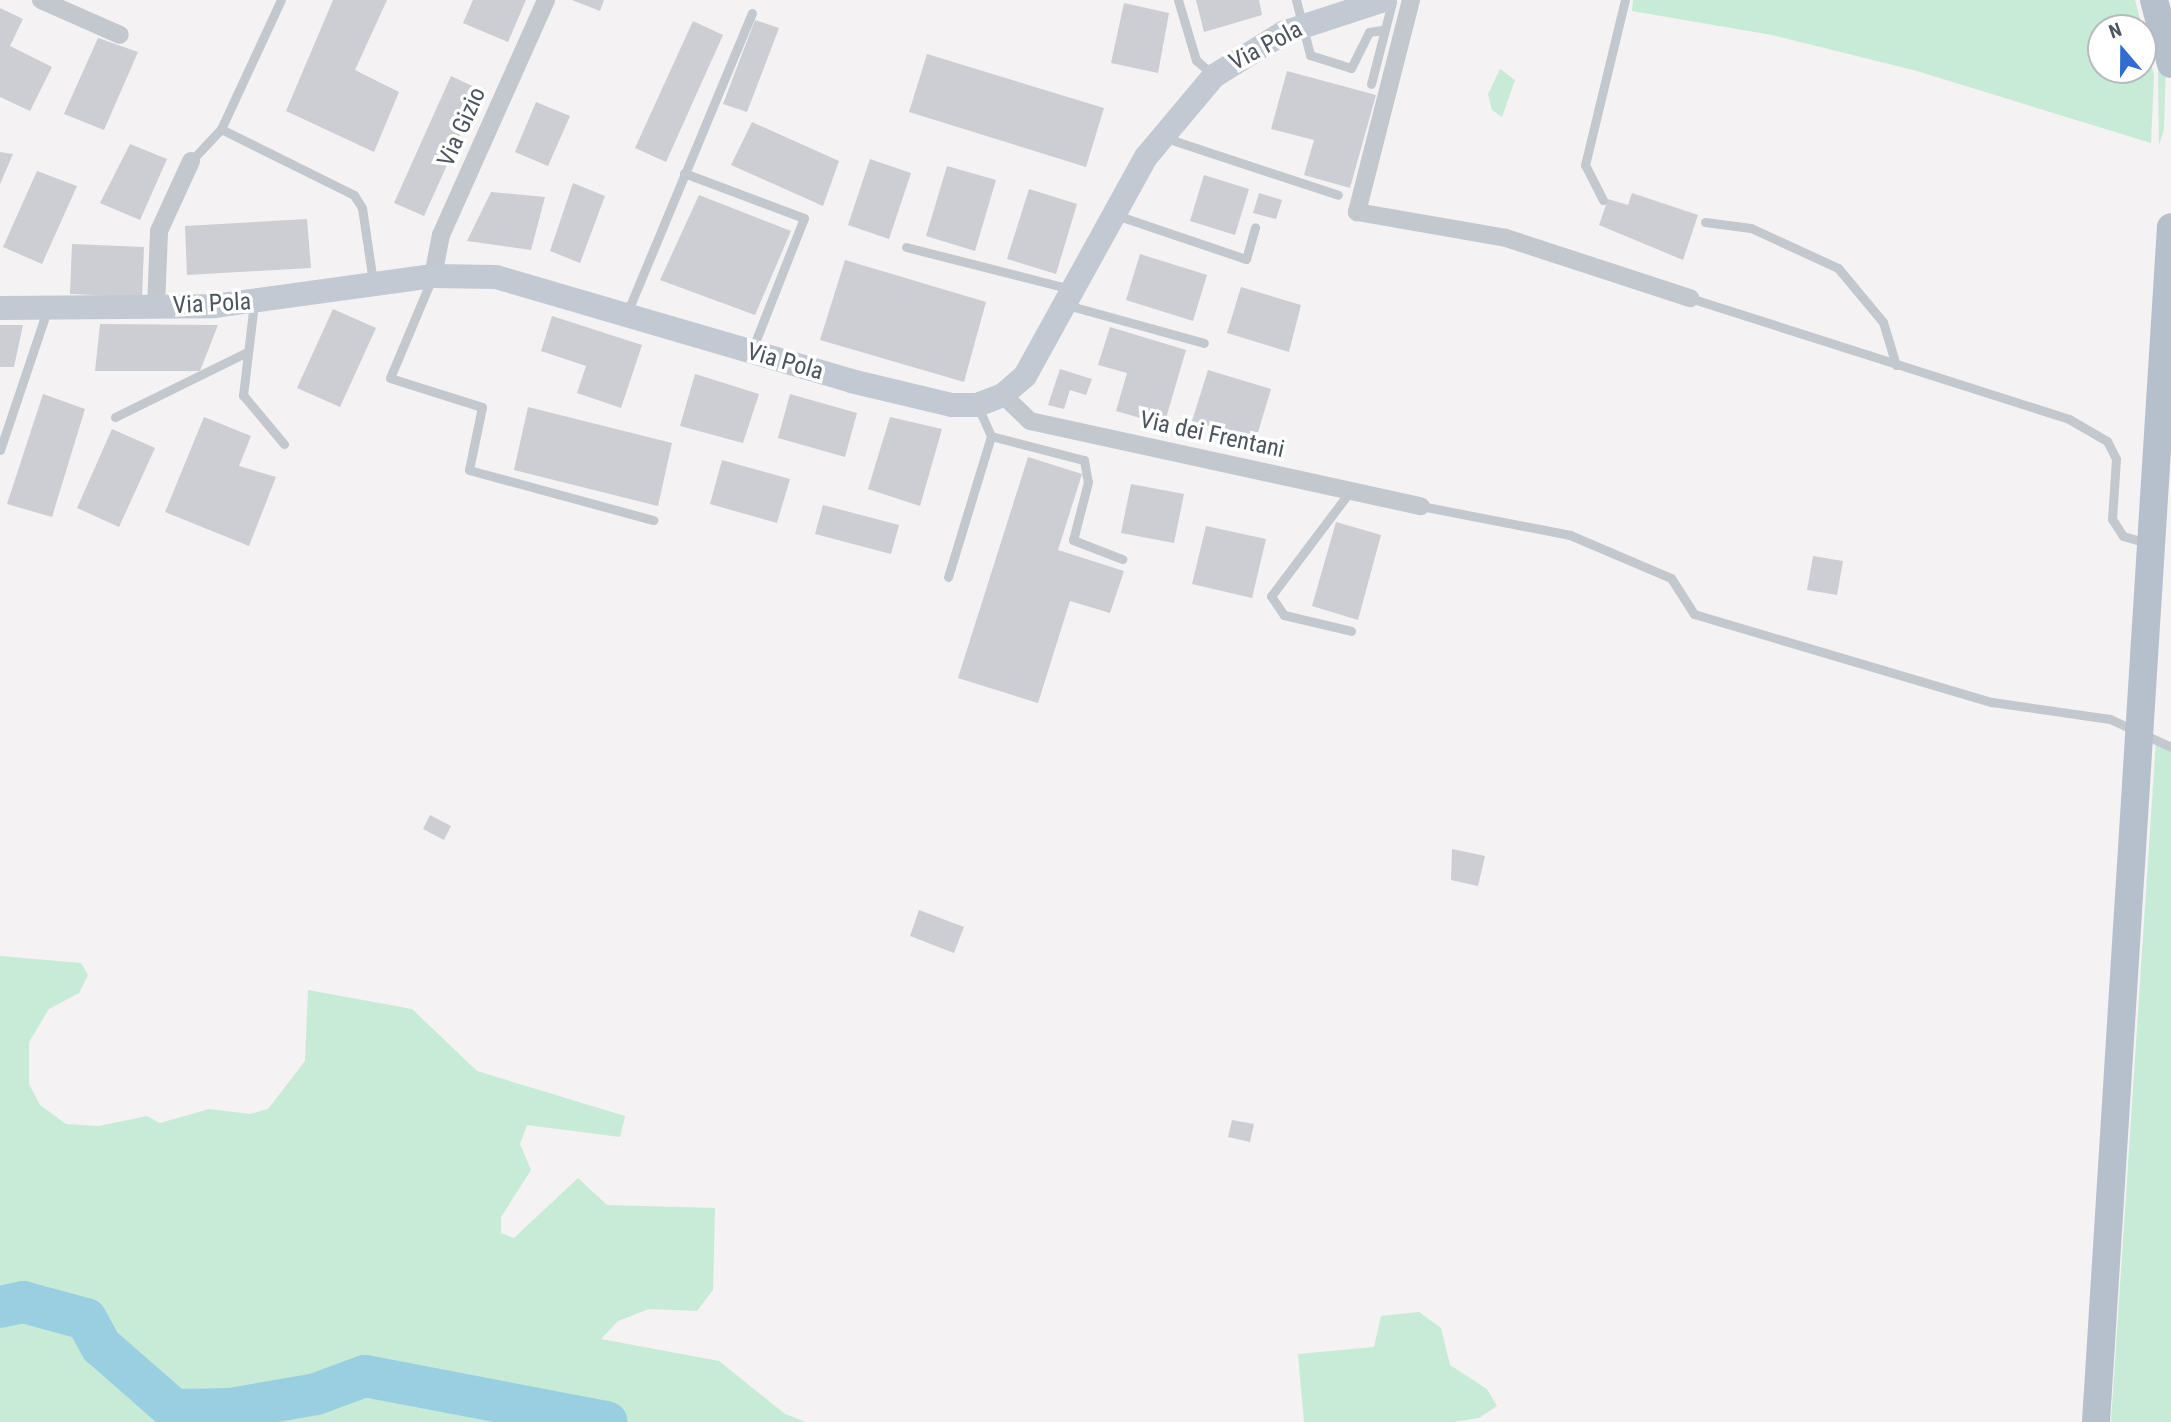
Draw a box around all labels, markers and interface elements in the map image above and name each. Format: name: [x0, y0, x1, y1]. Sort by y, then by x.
north arrow: [2087, 14, 2157, 84]
street label: Via Pola: [1225, 15, 1307, 77]
text: N: [2106, 18, 2125, 43]
street label: Via Gizio: [432, 83, 492, 171]
street label: Via Pola: [172, 288, 252, 320]
street label: Via Pola: [743, 337, 827, 387]
street label: Via dei Frentani: [1137, 406, 1287, 464]

